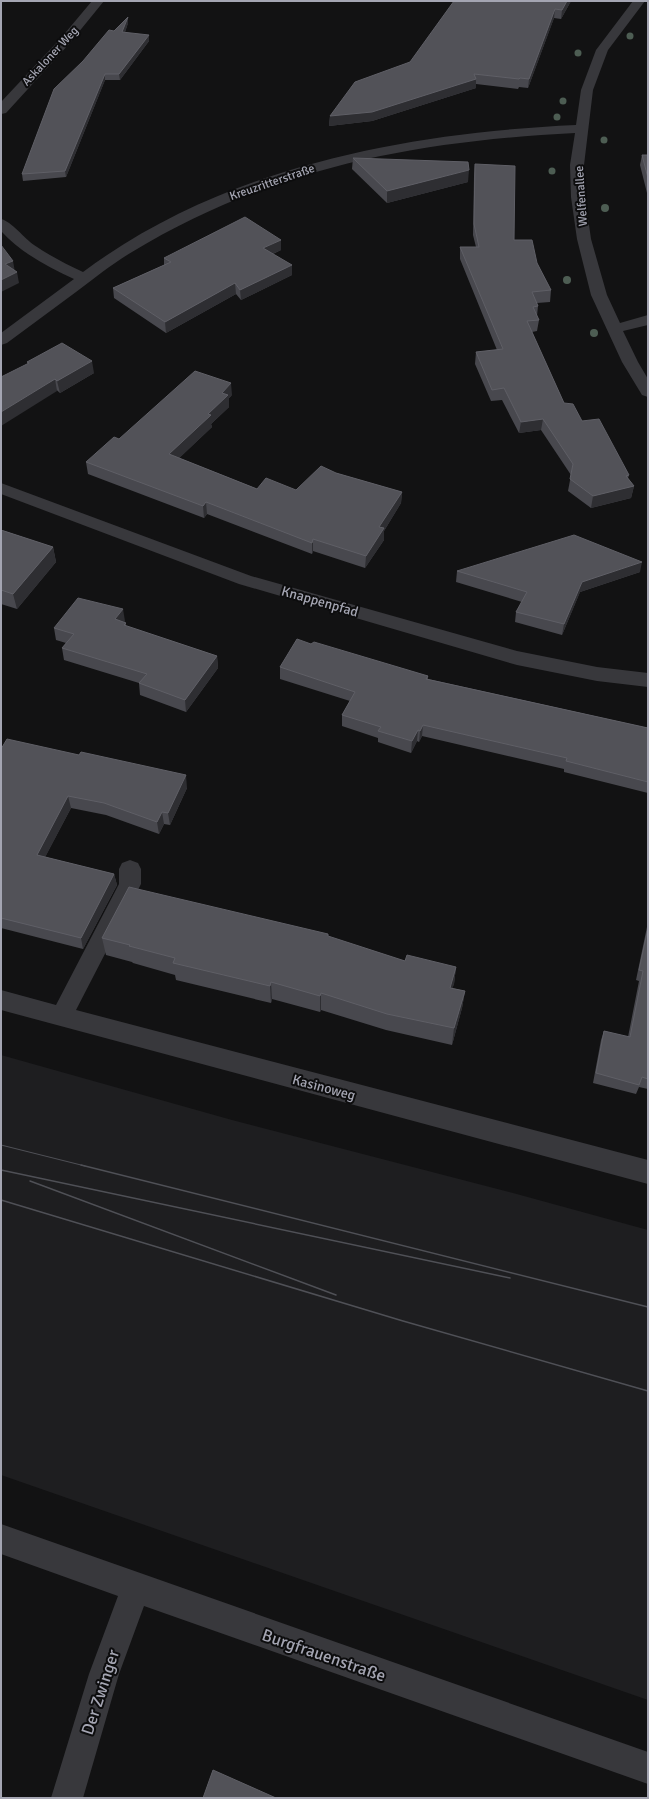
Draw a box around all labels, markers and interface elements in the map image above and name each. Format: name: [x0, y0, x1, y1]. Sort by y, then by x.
street label: Askaloner Weg: [19, 23, 82, 89]
street label: Kreuzritterstraße: [228, 161, 317, 204]
street label: Welfenallee: [572, 165, 591, 227]
street label: Knappenpfad: [279, 582, 360, 621]
street label: Kasinoweg: [291, 1071, 357, 1104]
street label: Burgfrauenstraße: [259, 1624, 389, 1687]
street label: Der Zwinger: [77, 1646, 124, 1738]

